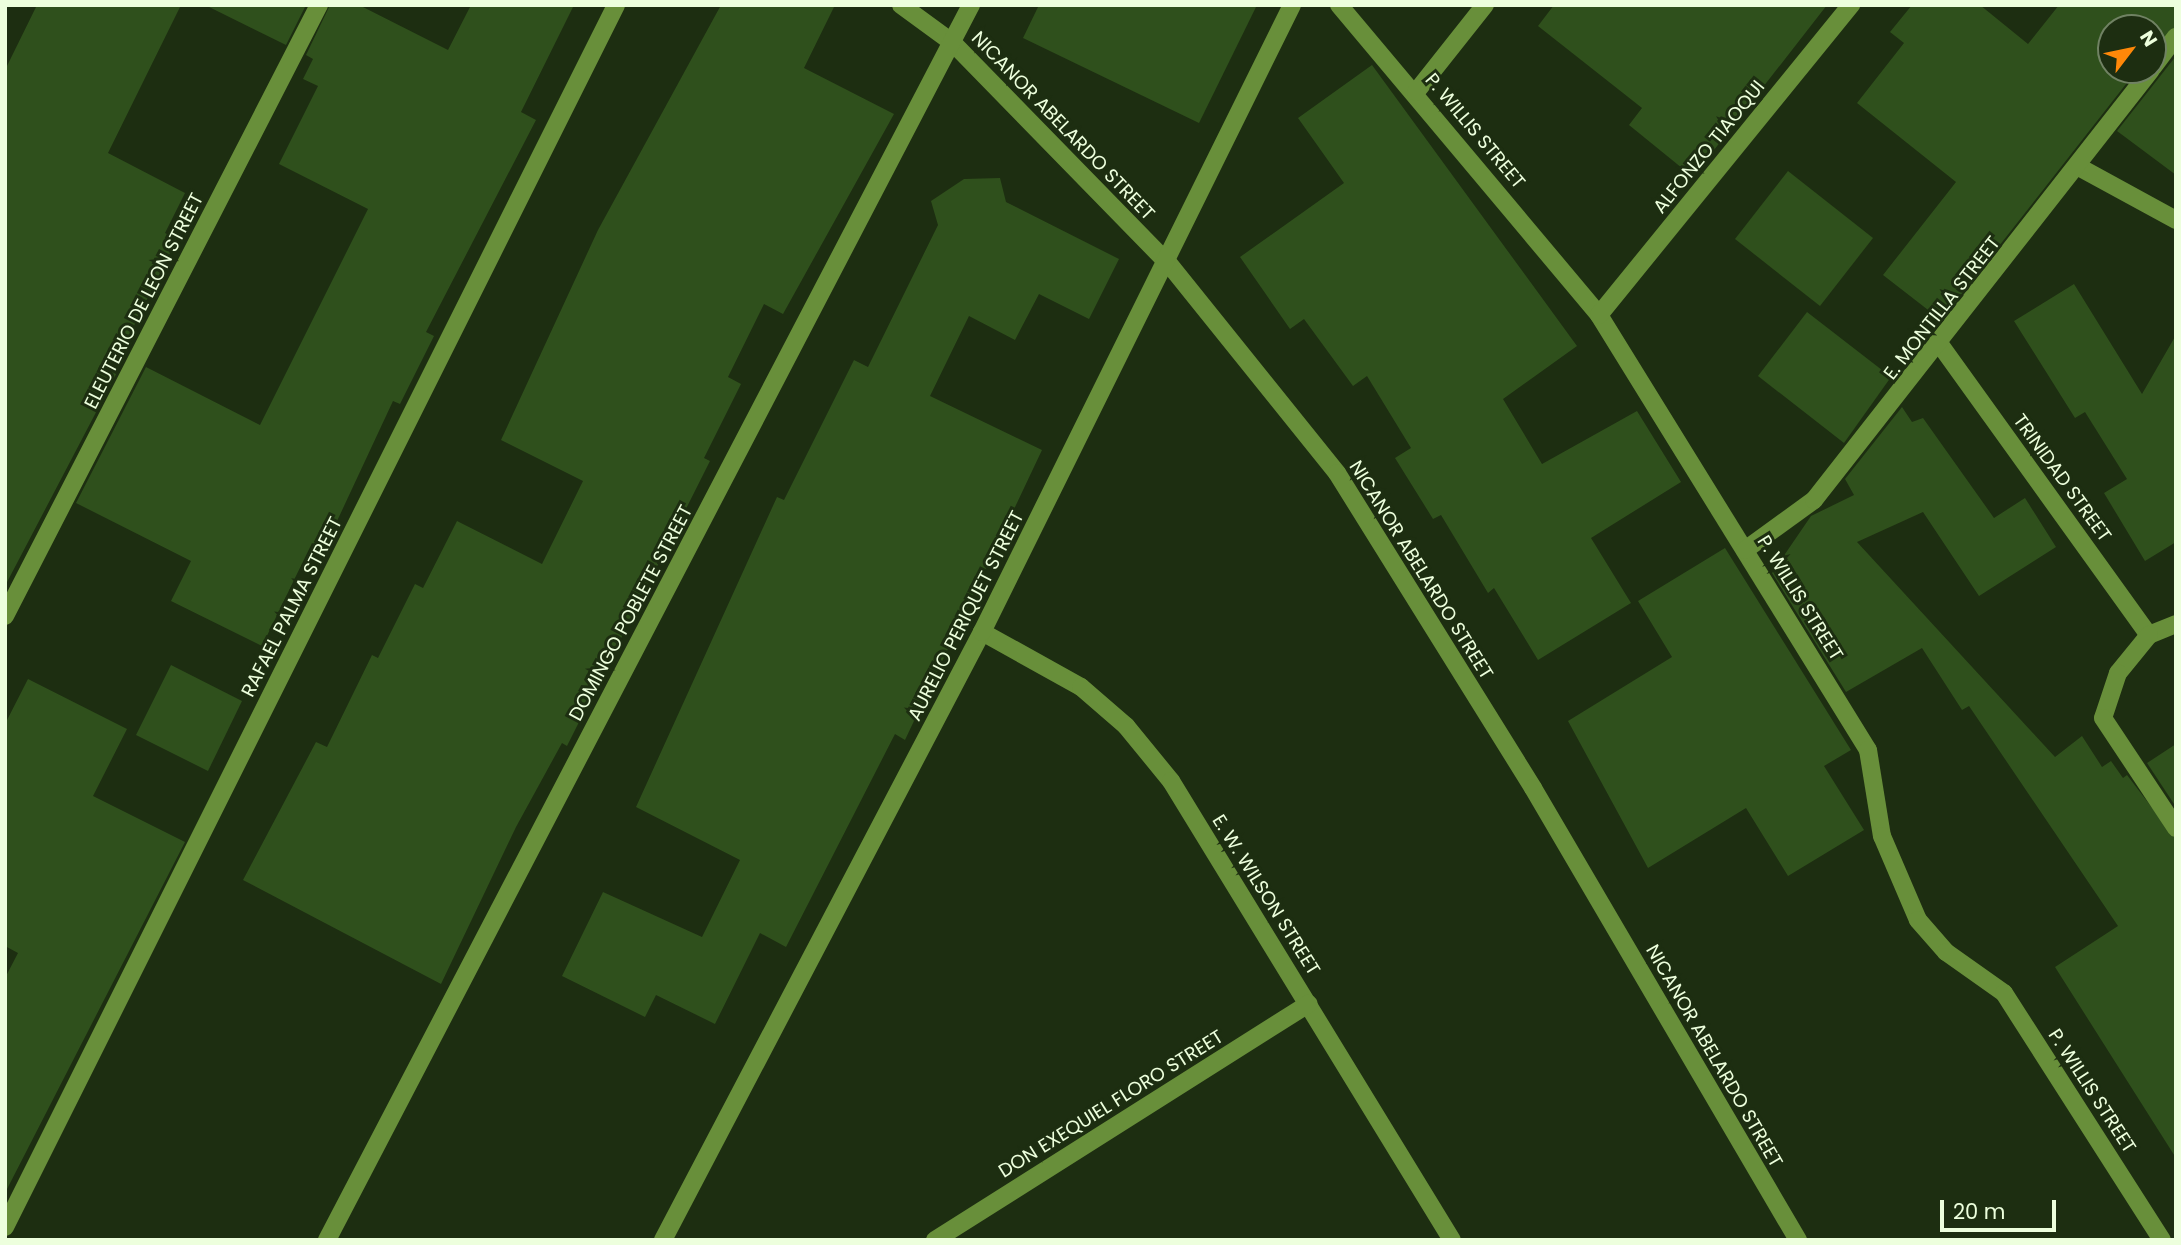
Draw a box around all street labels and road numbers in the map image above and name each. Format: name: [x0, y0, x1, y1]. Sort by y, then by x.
street label: NICANOR ABELARDO STREET: [967, 27, 1159, 225]
street label: P. WILLIS STREET: [1420, 69, 1530, 193]
street label: ALFONZO TIAOQUI: [1648, 76, 1770, 218]
street label: ELEUTERIO DE LEON STREET: [80, 189, 208, 413]
street label: E. MONTILLA STREET: [1879, 232, 2005, 384]
street label: TRINIDAD STREET: [2008, 410, 2116, 546]
street label: NICANOR ABELARDO STREET: [1344, 457, 1498, 683]
street label: DOMINGO POBLETE STREET: [564, 501, 698, 725]
street label: AURELIO PERIQUET STREET: [903, 507, 1029, 725]
street label: RAFAEL PALMA STREET: [237, 513, 347, 701]
street label: P. WILLIS STREET: [1752, 531, 1848, 665]
street label: E. W. WILSON STREET: [1207, 810, 1325, 980]
street label: NICANOR ABELARDO STREET: [1641, 941, 1787, 1171]
street label: DON EXEQUIEL FLORO STREET: [994, 1025, 1228, 1183]
street label: P. WILLIS STREET: [2043, 1025, 2141, 1157]

